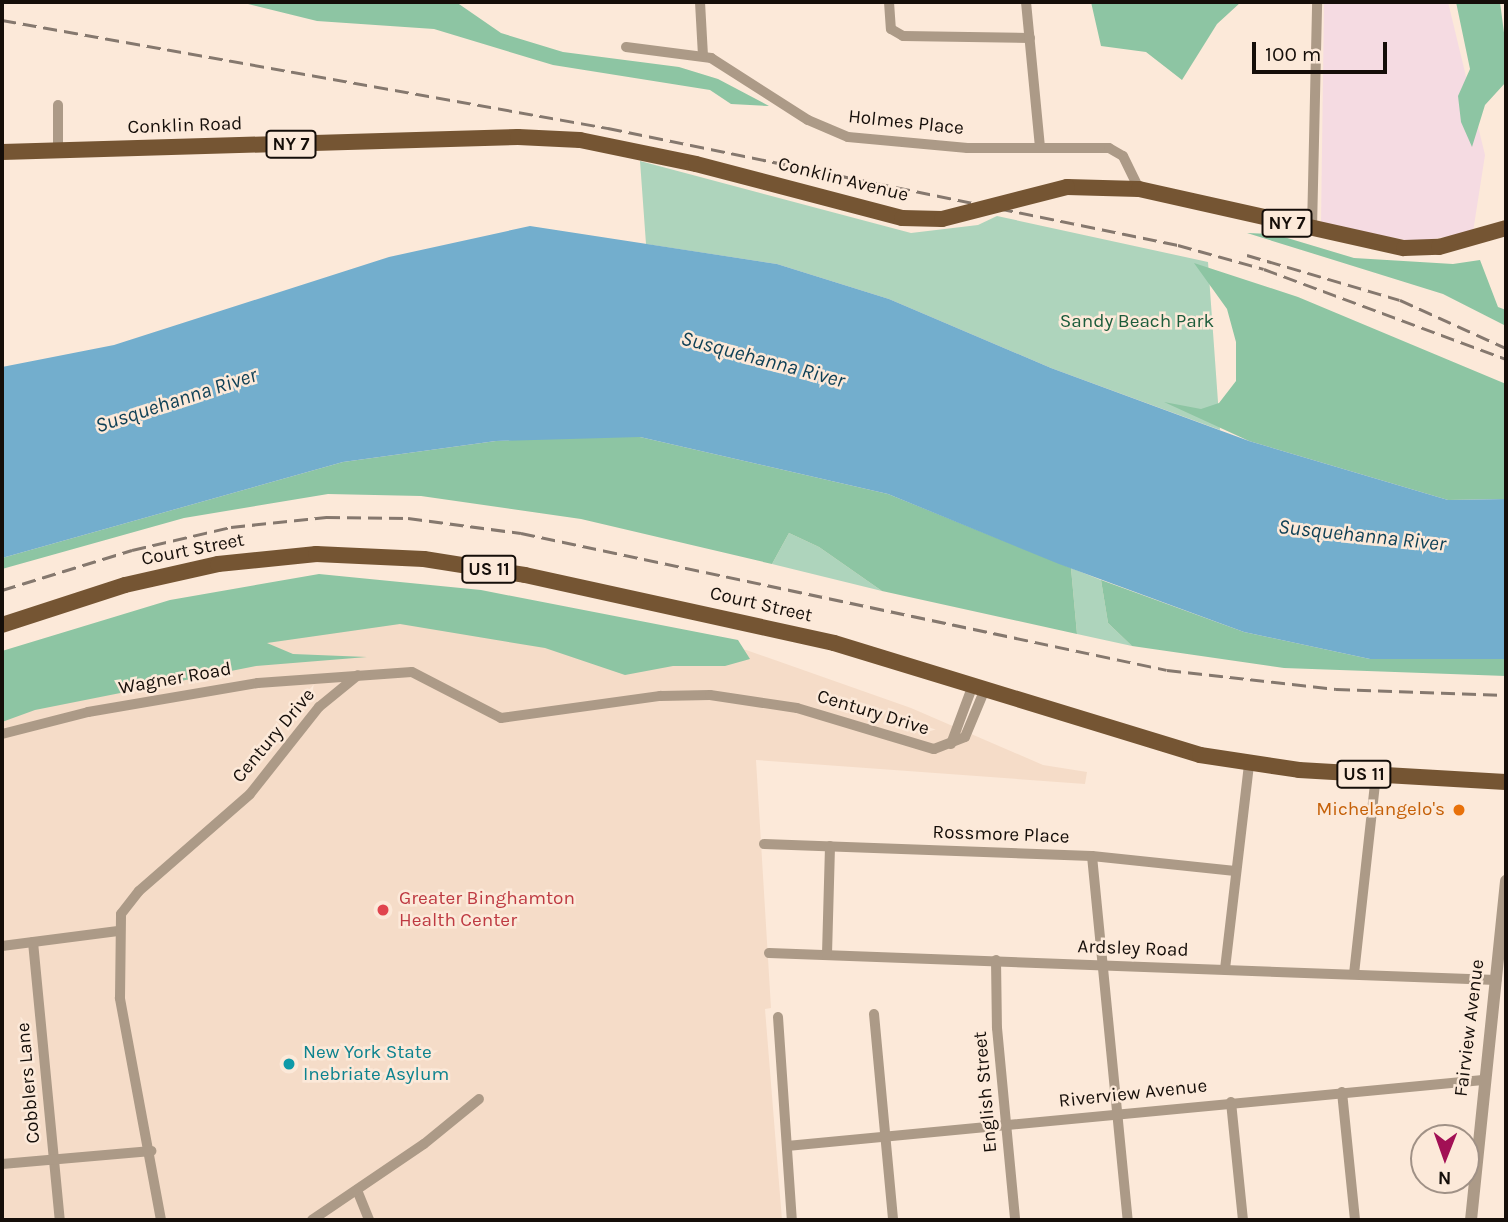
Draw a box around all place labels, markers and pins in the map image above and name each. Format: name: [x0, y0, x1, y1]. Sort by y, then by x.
place label: Michelangelo's: [1316, 799, 1445, 821]
marker: Michelangelo's: [1451, 802, 1467, 818]
place label: Greater Binghamton Health Center: [399, 888, 575, 932]
marker: Greater Binghamton Health Center: [373, 900, 393, 920]
place label: New York State Inebriate Asylum: [303, 1042, 449, 1086]
marker: New York State Inebriate Asylum: [281, 1056, 297, 1072]

